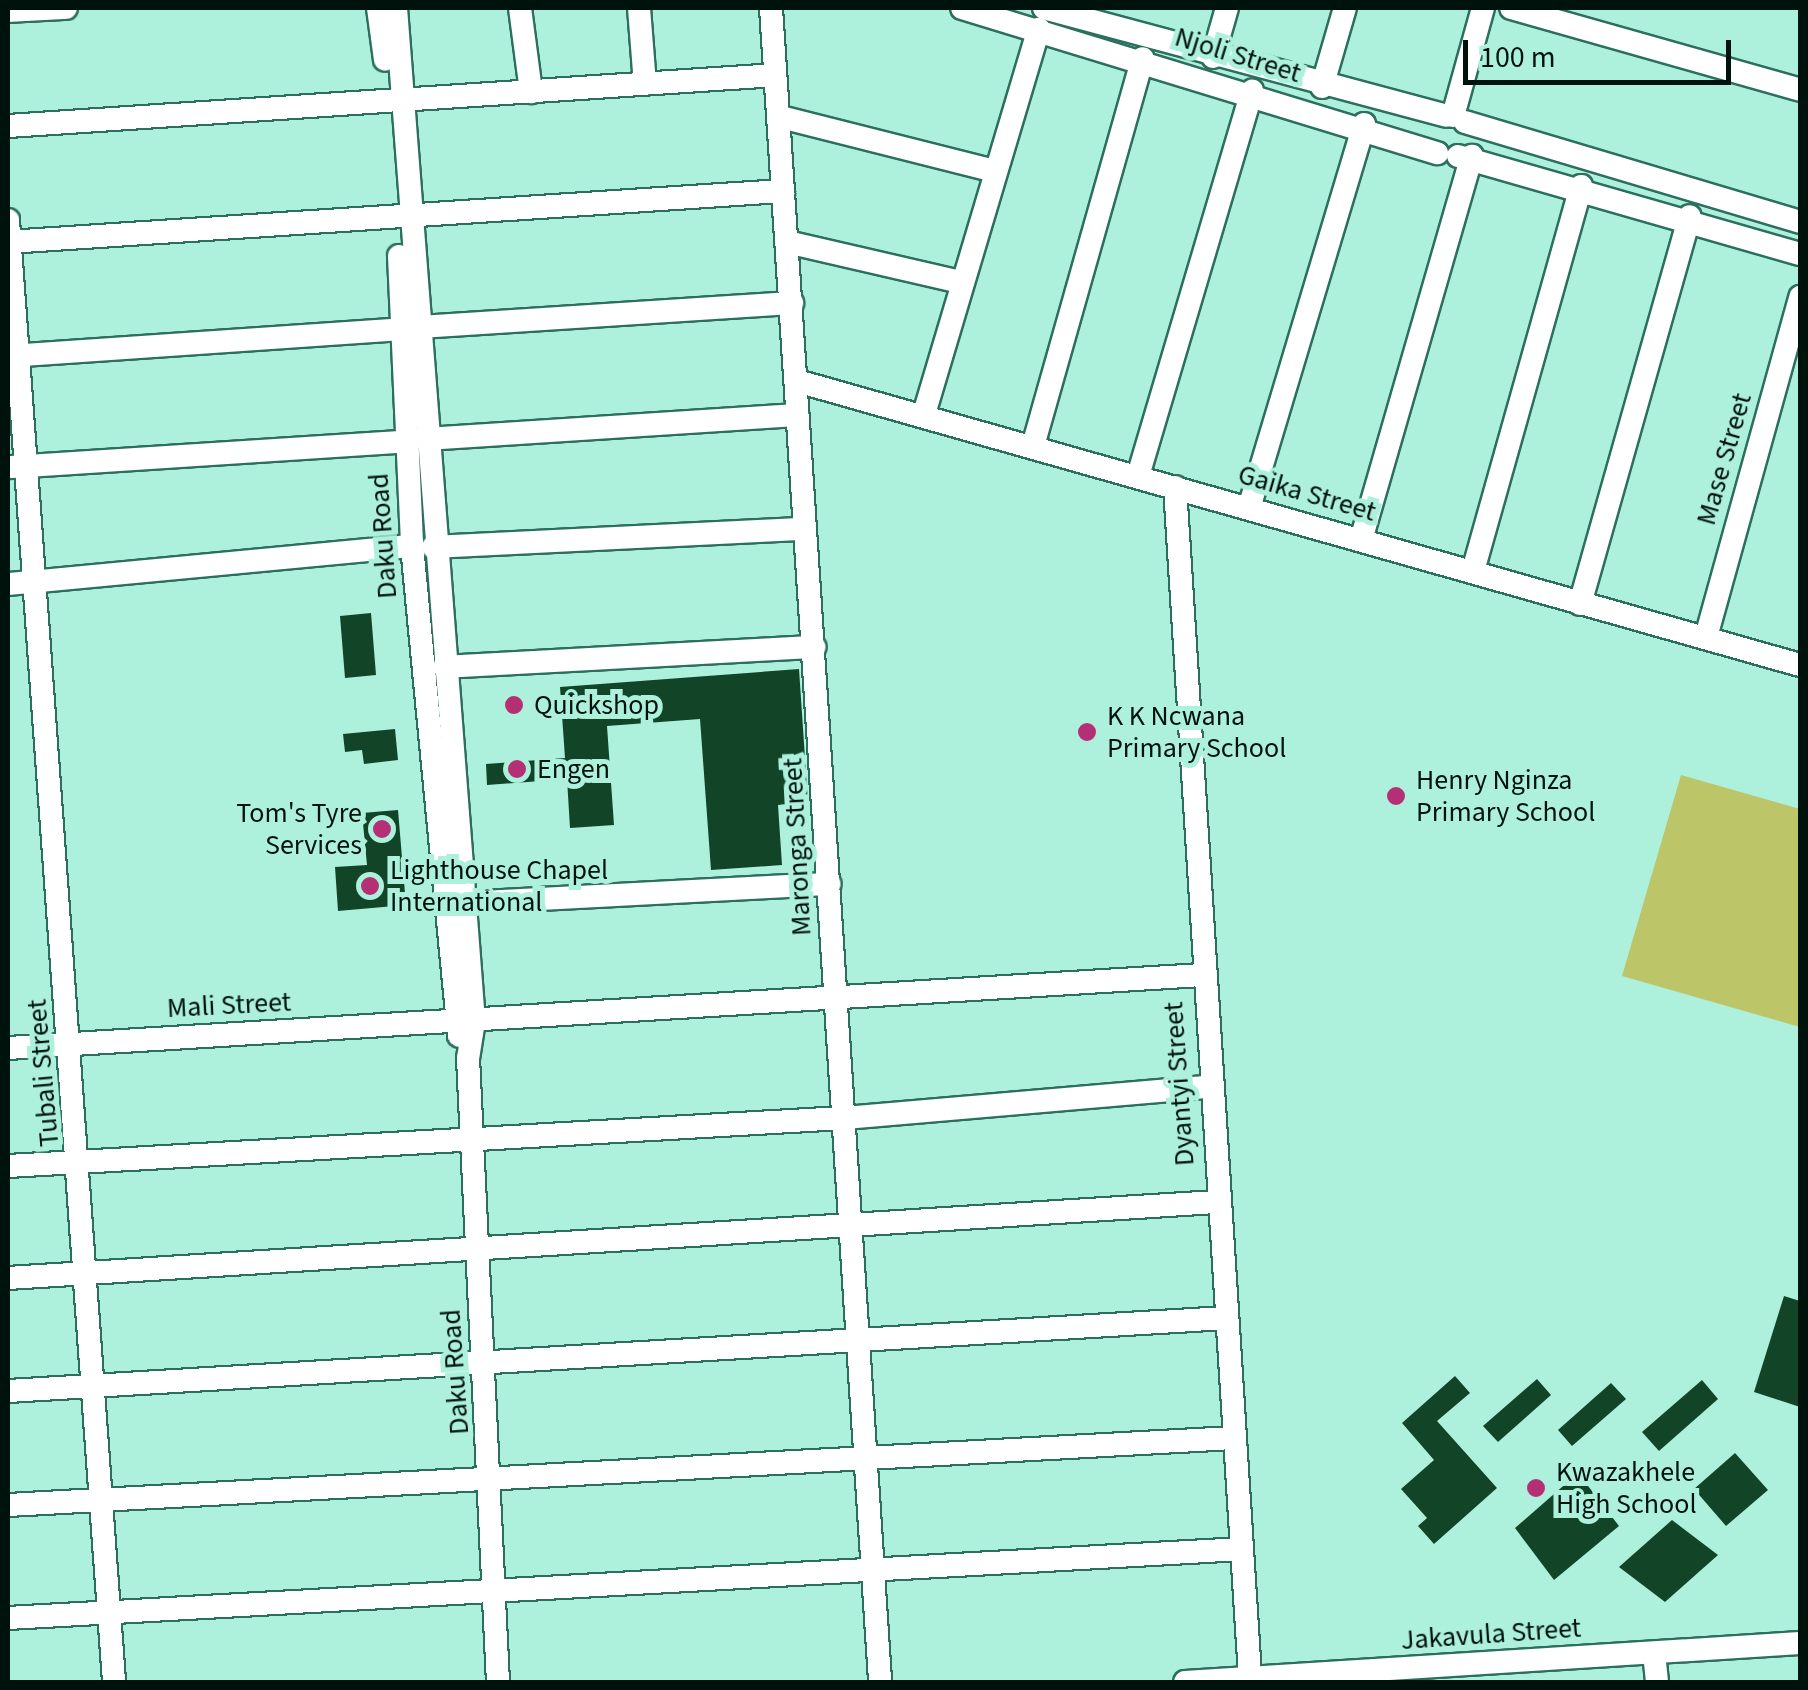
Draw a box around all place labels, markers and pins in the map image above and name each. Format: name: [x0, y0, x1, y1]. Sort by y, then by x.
place label: Quickshop: [534, 688, 659, 722]
marker: Quickshop: [503, 694, 525, 716]
place label: K K Ncwana Primary School: [1107, 699, 1286, 765]
marker: K K Ncwana Primary School: [1076, 721, 1098, 743]
place label: Engen: [537, 752, 610, 786]
marker: Engen: [506, 758, 528, 780]
place label: Henry Nginza Primary School: [1416, 763, 1595, 829]
marker: Henry Nginza Primary School: [1385, 785, 1407, 807]
place label: Tom's Tyre Services: [236, 796, 362, 862]
marker: Tom's Tyre Services: [371, 818, 393, 840]
place label: Lighthouse Chapel International: [390, 853, 608, 919]
marker: Lighthouse Chapel International: [359, 875, 381, 897]
place label: Kwazakhele High School: [1556, 1455, 1697, 1521]
marker: Kwazakhele High School: [1525, 1477, 1547, 1499]

